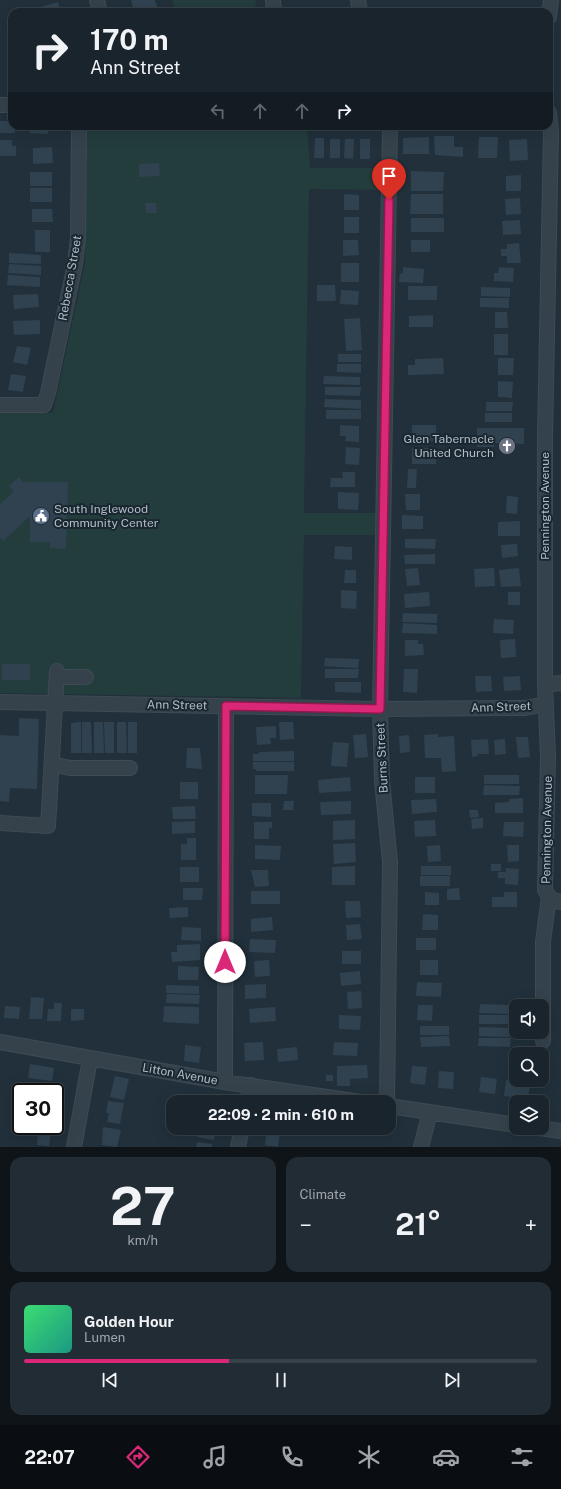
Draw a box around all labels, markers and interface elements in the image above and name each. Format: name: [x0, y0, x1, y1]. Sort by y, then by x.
text: 170 m: [90, 23, 169, 56]
icon: right: [24, 24, 76, 76]
text: Ann Street: [90, 57, 181, 78]
icon: left: [207, 100, 229, 122]
icon: ahead: [249, 100, 271, 122]
icon: ahead: [291, 100, 313, 122]
icon: right: [333, 100, 355, 122]
pin: [372, 159, 406, 200]
icon: arrive: [378, 165, 400, 187]
street label: Rebecca Street: [56, 234, 84, 322]
place label: Glen Tabernacle United Church: [403, 432, 494, 460]
church icon: Glen Tabernacle United Church: [497, 436, 517, 456]
street label: Pennington Avenue: [538, 452, 552, 560]
place label: South Inglewood Community Center: [54, 502, 159, 530]
public building icon: South Inglewood Community Center: [31, 506, 51, 526]
street label: Ann Street: [147, 697, 208, 713]
street label: Ann Street: [471, 699, 532, 715]
street label: Burns Street: [373, 722, 391, 794]
street label: Pennington Avenue: [539, 776, 555, 884]
position arrow: [204, 941, 246, 983]
map controls: [509, 999, 549, 1135]
button: sound: [509, 999, 549, 1039]
button: search: [509, 1047, 549, 1087]
street label: Litton Avenue: [141, 1060, 219, 1088]
speed limit sign: 30: [12, 1083, 64, 1135]
button: layers: [509, 1095, 549, 1135]
text: 22:09 · 2 min · 610 m: [208, 1106, 354, 1123]
text: 27: [110, 1176, 176, 1237]
text: Climate: [300, 1187, 346, 1202]
text: 21°: [395, 1206, 441, 1242]
text: −: [300, 1212, 312, 1238]
text: +: [525, 1212, 537, 1238]
text: km/h: [127, 1233, 158, 1248]
text: Golden Hour: [84, 1313, 174, 1330]
text: Lumen: [84, 1330, 125, 1345]
icon: previous: [99, 1369, 121, 1391]
icon: pause: [270, 1369, 292, 1391]
icon: next: [441, 1369, 463, 1391]
icon: directions: [124, 1443, 152, 1471]
icon: music: [201, 1443, 229, 1471]
icon: phone: [278, 1443, 306, 1471]
icon: climate: [355, 1443, 383, 1471]
icon: car: [432, 1443, 460, 1471]
icon: filters: [508, 1443, 536, 1471]
text: 22:07: [24, 1447, 75, 1468]

